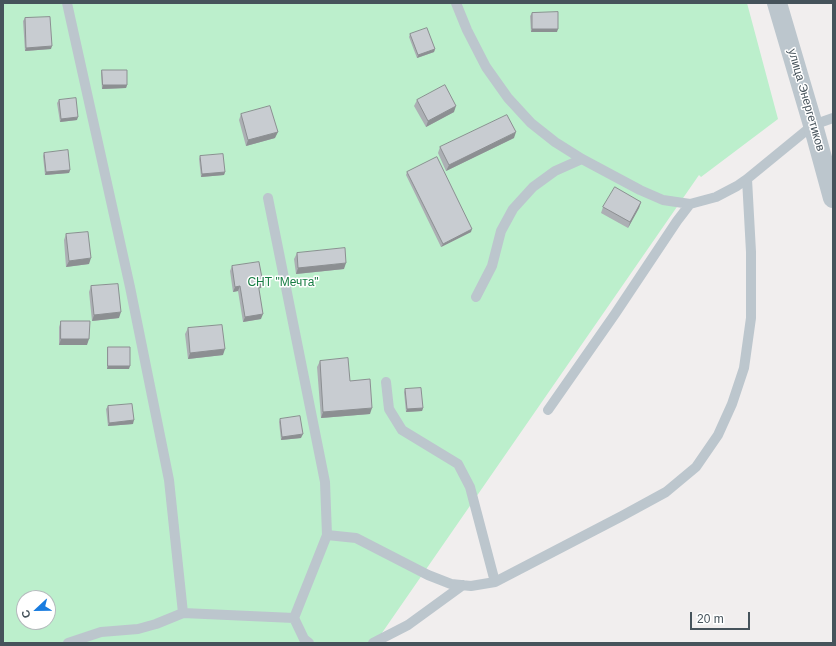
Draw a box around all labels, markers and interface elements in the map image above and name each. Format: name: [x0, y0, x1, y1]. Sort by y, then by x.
street label: улица Энергетиков: [784, 47, 828, 153]
park label: СНТ "Мечта": [247, 276, 319, 290]
north arrow: [16, 590, 56, 630]
scale bar: [692, 604, 752, 630]
text: С: [19, 608, 33, 620]
text: 20 m: [697, 612, 724, 626]

